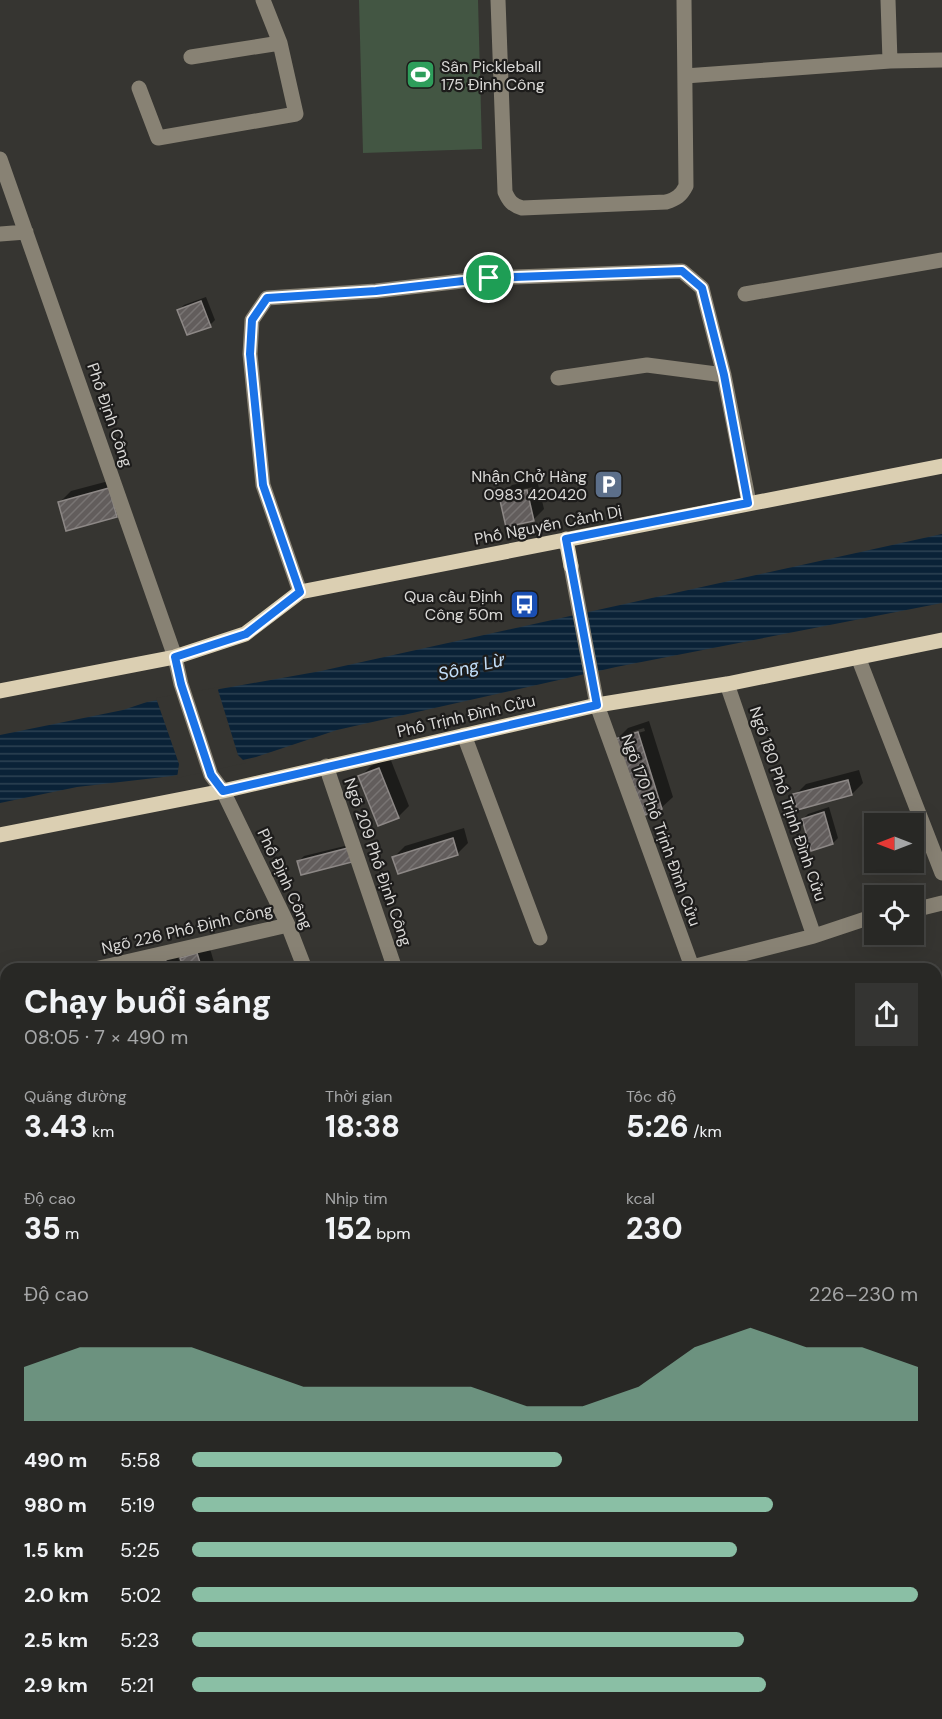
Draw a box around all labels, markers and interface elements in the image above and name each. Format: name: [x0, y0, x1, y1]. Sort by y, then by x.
place label: Sân Pickleball 175 Định Công: [441, 56, 545, 95]
sports icon: Sân Pickleball 175 Định Công: [404, 59, 436, 91]
pin: [463, 252, 514, 303]
icon: arrive: [472, 261, 505, 294]
street label: Phố Định Công: [82, 360, 138, 470]
place label: Nhận Chở Hàng 0983 420420: [471, 466, 587, 505]
parking icon: Nhận Chở Hàng 0983 420420: [592, 469, 624, 501]
street label: Phố Nguyễn Cảnh Dị: [473, 500, 623, 550]
place label: Qua cầu Định Công 50m: [404, 586, 503, 625]
bus stop icon: Qua cầu Định Công 50m: [508, 589, 540, 621]
water label: Sông Lừ: [435, 647, 508, 686]
street label: Phố Trịnh Đình Cửu: [395, 690, 537, 742]
street label: Ngõ 180 Phố Trịnh Đình Cửu: [745, 704, 831, 904]
street label: Ngõ 170 Phố Trịnh Đình Cửu: [616, 731, 706, 929]
street label: Ngõ 209 Phố Định Công: [339, 775, 417, 949]
north arrow: [864, 813, 924, 873]
map controls: [864, 813, 924, 945]
street label: Phố Định Công: [252, 825, 318, 933]
button: locate: [864, 885, 924, 945]
street label: Ngõ 226 Phố Định Công: [99, 899, 275, 959]
text: Chạy buổi sáng: [24, 980, 272, 1023]
button: share: [855, 983, 918, 1046]
text: 08:05 · 7 × 490 m: [24, 1024, 188, 1050]
text: Quãng đường: [24, 1086, 127, 1107]
text: Thời gian: [325, 1086, 392, 1107]
text: Tốc độ: [626, 1086, 676, 1107]
text: 3.43: [24, 1107, 88, 1146]
text: 18:38: [325, 1107, 400, 1146]
text: 5:26: [626, 1107, 689, 1146]
text: km: [88, 1121, 114, 1142]
text: /km: [689, 1121, 722, 1142]
text: Độ cao: [24, 1188, 76, 1209]
text: Nhịp tim: [325, 1188, 387, 1209]
text: kcal: [626, 1188, 655, 1209]
text: 35: [24, 1209, 61, 1248]
text: 152: [325, 1209, 372, 1248]
text: 230: [626, 1209, 683, 1248]
text: m: [61, 1223, 79, 1244]
text: bpm: [372, 1223, 410, 1244]
text: Độ cao: [24, 1281, 89, 1307]
text: 226–230 m: [809, 1281, 918, 1307]
text: 490 m: [24, 1447, 87, 1473]
text: 5:58: [120, 1447, 161, 1473]
text: 980 m: [24, 1492, 87, 1518]
text: 5:19: [120, 1492, 155, 1518]
text: 1.5 km: [24, 1537, 84, 1563]
text: 5:25: [120, 1537, 160, 1563]
text: 2.0 km: [24, 1582, 89, 1608]
text: 5:02: [120, 1582, 161, 1608]
text: 2.5 km: [24, 1627, 88, 1653]
text: 5:23: [120, 1627, 160, 1653]
text: 2.9 km: [24, 1672, 88, 1698]
text: 5:21: [120, 1672, 154, 1698]

